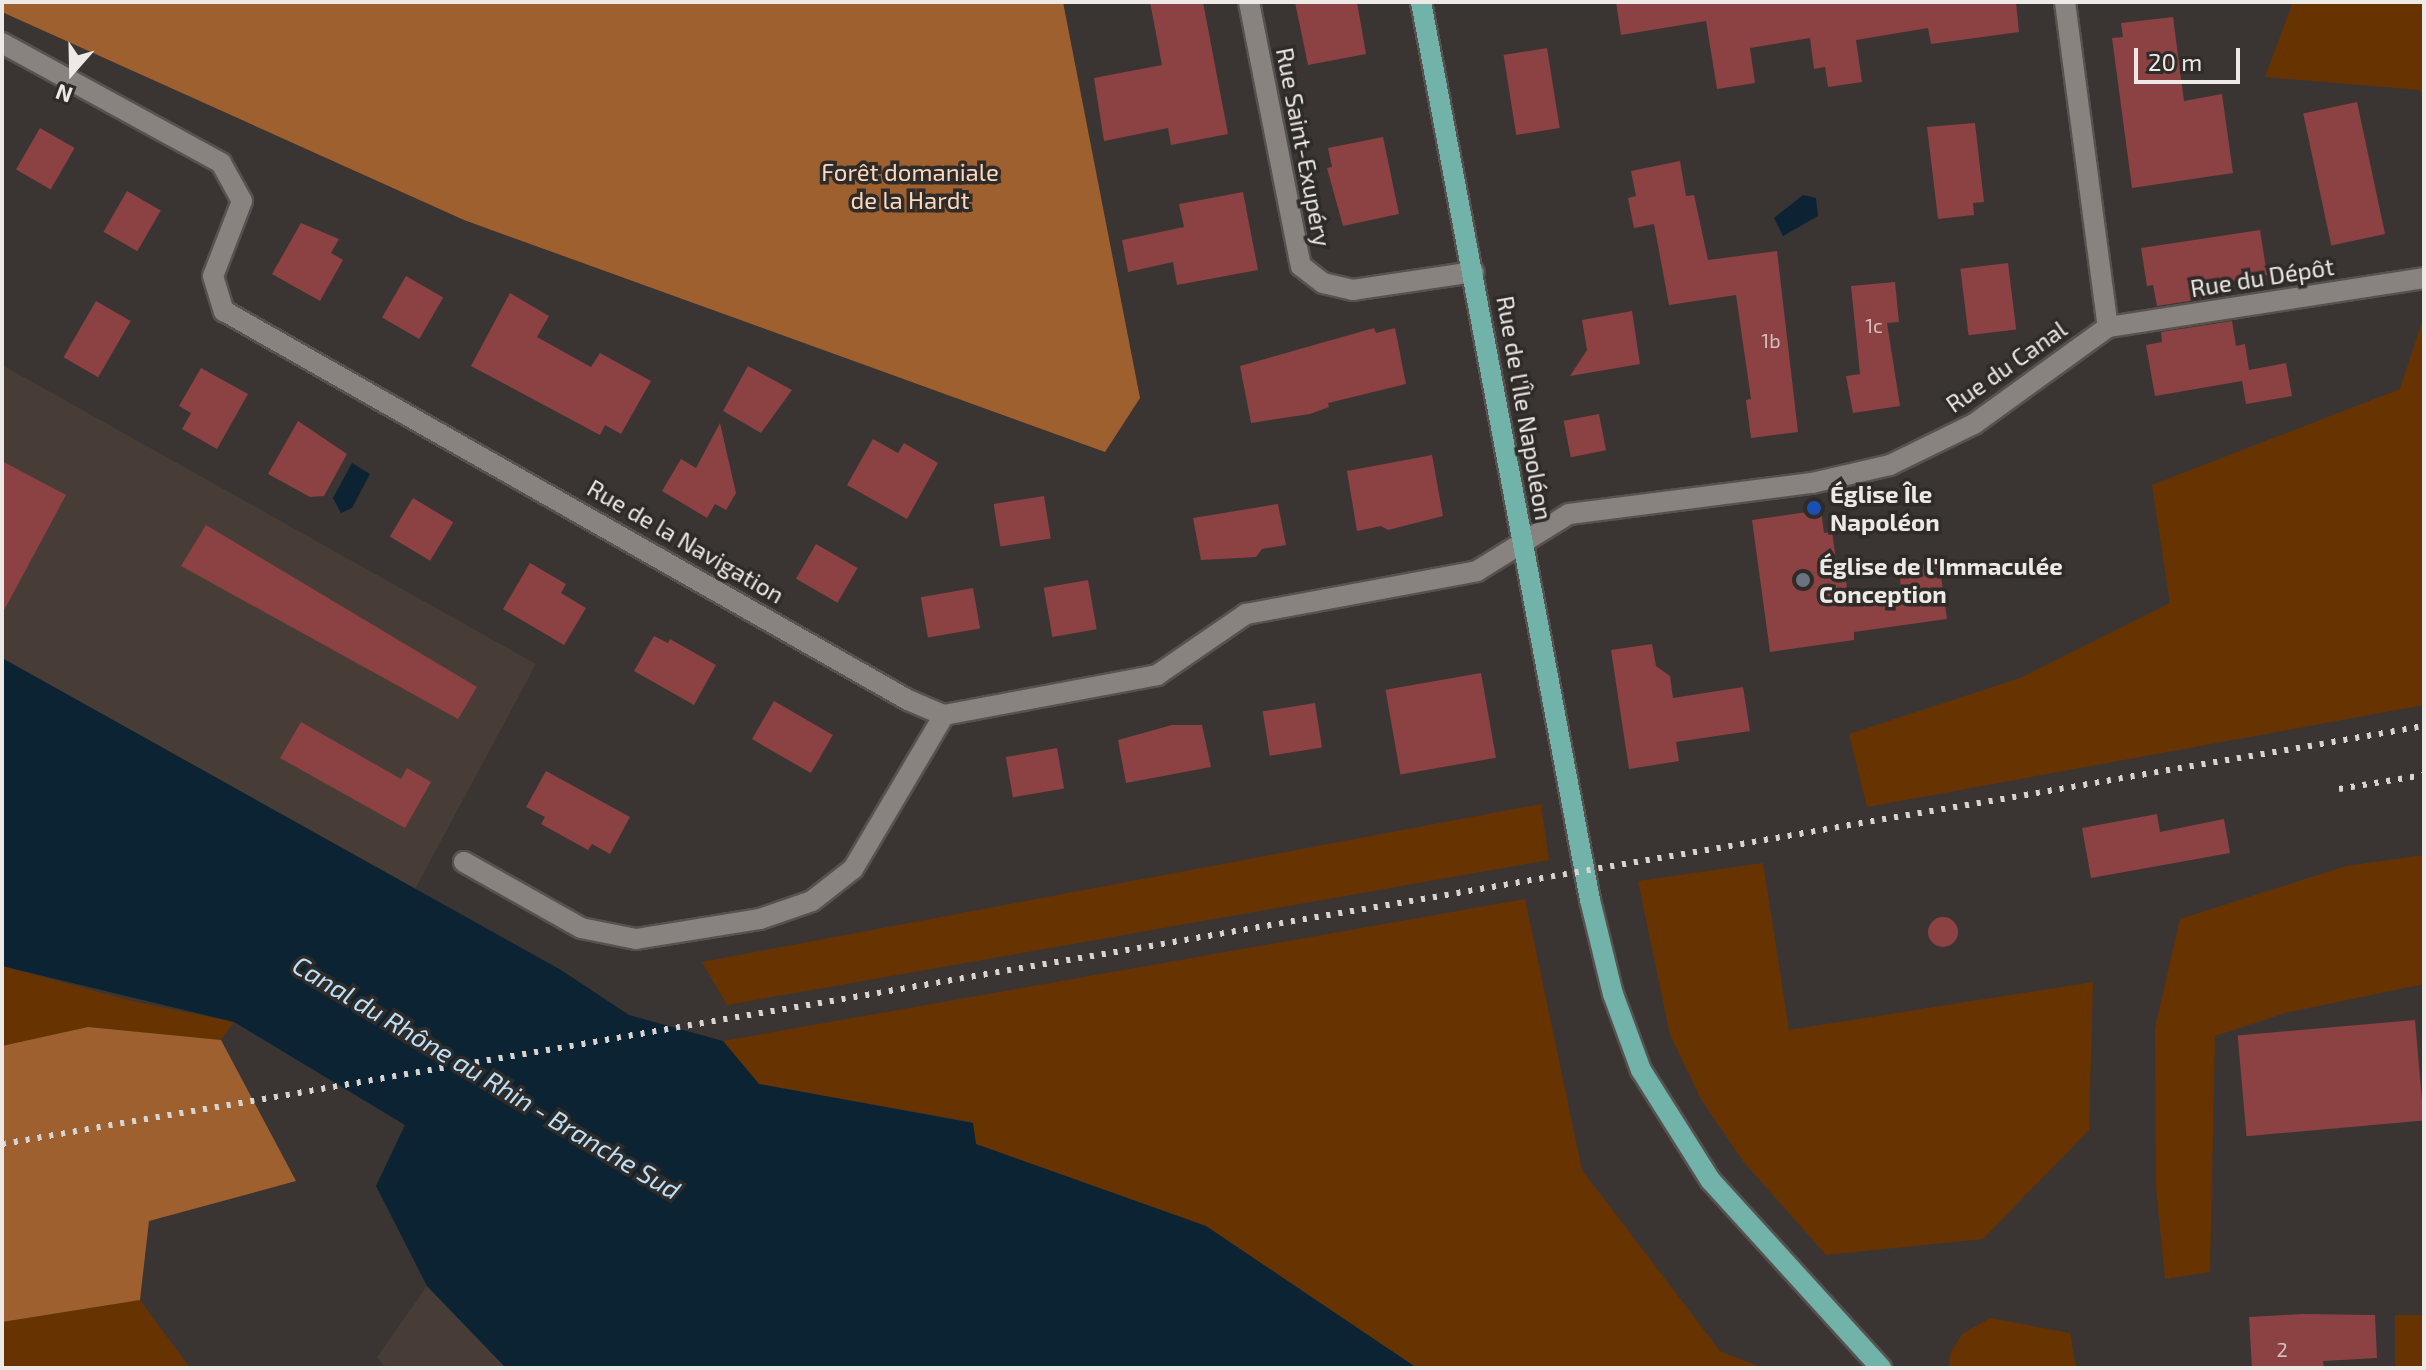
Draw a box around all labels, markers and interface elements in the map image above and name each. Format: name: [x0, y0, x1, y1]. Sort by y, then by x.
north arrow: [32, 32, 112, 112]
scale bar: [2138, 32, 2244, 82]
street label: Rue Saint-Exupéry: [1271, 45, 1337, 249]
text: 20 m: [2148, 47, 2202, 76]
text: N: [52, 80, 76, 109]
park label: Forêt domaniale de la Hardt: [821, 158, 999, 214]
street label: Rue du Dépôt: [2188, 251, 2336, 303]
street label: Rue de l'Île Napoléon: [1491, 294, 1559, 522]
house number: 1c: [1865, 313, 1883, 337]
street label: Rue du Canal: [1940, 314, 2072, 418]
house number: 1b: [1761, 328, 1781, 352]
street label: Rue de la Navigation: [583, 473, 789, 609]
place label: Église Île Napoléon: [1830, 480, 1940, 536]
marker: Église Île Napoléon: [1805, 499, 1823, 517]
place label: Église de l'Immaculée Conception: [1819, 552, 2063, 608]
marker: Église de l'Immaculée Conception: [1794, 571, 1812, 589]
water label: Canal du Rhône au Rhin - Branche Sud: [287, 948, 687, 1206]
house number: 2: [2276, 1337, 2288, 1361]

